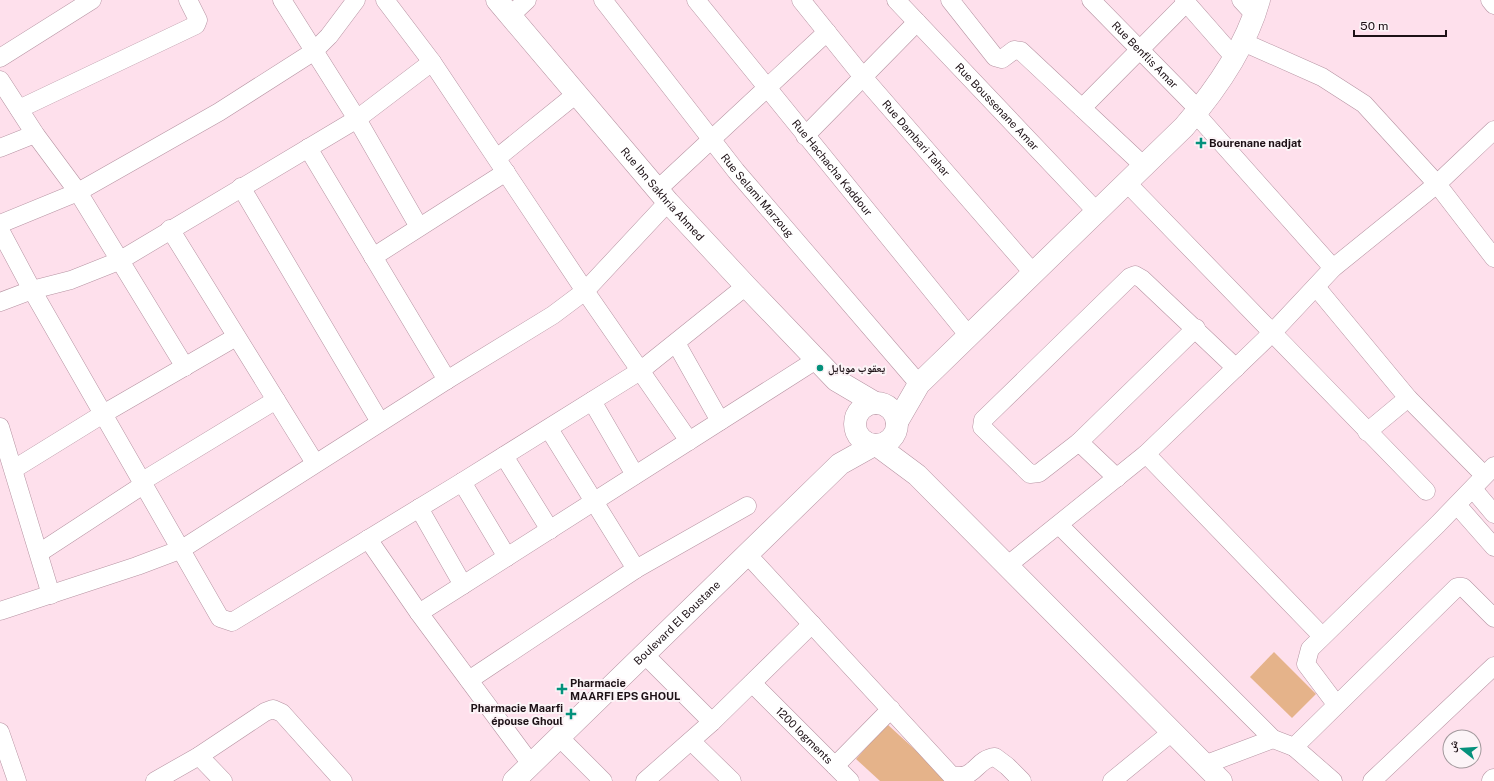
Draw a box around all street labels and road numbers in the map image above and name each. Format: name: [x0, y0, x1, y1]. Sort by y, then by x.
street label: Rue Benflis Amar: [1110, 19, 1180, 91]
street label: Rue Boussenane Amar: [953, 61, 1041, 153]
street label: Rue Dambari Tahar: [880, 98, 952, 179]
street label: Rue Hachacha Kaddour: [790, 117, 875, 218]
street label: Rue Ibn Sakhria Ahmed: [619, 145, 707, 243]
street label: Rue Selami Marzoug: [719, 151, 796, 240]
street label: Boulevard El Boustane: [631, 578, 722, 667]
street label: 1200 logments: [774, 705, 835, 766]

